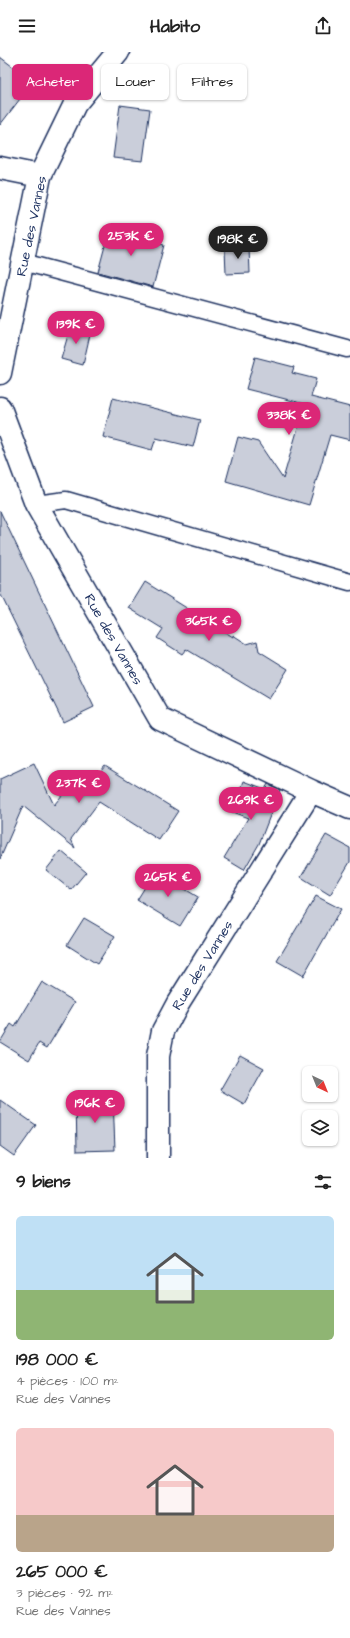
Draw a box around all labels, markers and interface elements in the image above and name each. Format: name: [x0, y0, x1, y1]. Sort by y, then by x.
text: Habito: [150, 14, 200, 39]
icon: menu: [16, 15, 38, 37]
icon: share: [312, 15, 334, 37]
chip: Acheter: [12, 64, 93, 100]
chip: Louer: [101, 64, 169, 100]
chip: Filtres: [177, 64, 247, 100]
street label: Rue des Vannes: [12, 174, 52, 278]
pin: 253K €: [98, 223, 164, 257]
pin: 198K €: [205, 226, 271, 260]
text: 253K €: [108, 227, 154, 245]
text: 198K €: [218, 230, 258, 248]
pin: 139K €: [43, 311, 109, 345]
text: 139K €: [56, 315, 96, 333]
pin: 338K €: [256, 402, 322, 436]
text: 338K €: [266, 406, 312, 424]
street label: Rue des Vannes: [79, 590, 147, 689]
pin: 365K €: [176, 608, 242, 642]
text: 365K €: [185, 612, 233, 630]
pin: 237K €: [46, 770, 112, 804]
text: 237K €: [56, 774, 102, 792]
pin: 269K €: [218, 787, 284, 821]
text: 269K €: [228, 791, 274, 809]
pin: 265K €: [135, 864, 201, 898]
text: 265K €: [144, 868, 192, 886]
street label: Rue des Vannes: [167, 917, 238, 1014]
north arrow: [302, 1066, 338, 1102]
map controls: [302, 1066, 338, 1146]
pin: 196K €: [62, 1090, 128, 1124]
text: 196K €: [75, 1094, 115, 1112]
button: layers: [302, 1110, 338, 1146]
text: 9 biens: [16, 1170, 71, 1194]
icon: filters: [312, 1171, 334, 1193]
icon: home: [139, 1242, 211, 1314]
text: 198 000 €: [16, 1348, 98, 1372]
text: 4 pièces · 100 m²: [16, 1372, 119, 1390]
text: Rue des Vannes: [16, 1390, 111, 1408]
icon: home: [139, 1454, 211, 1526]
text: 265 000 €: [16, 1560, 108, 1584]
text: 3 pièces · 92 m²: [16, 1584, 113, 1602]
text: Rue des Vannes: [16, 1602, 111, 1620]

